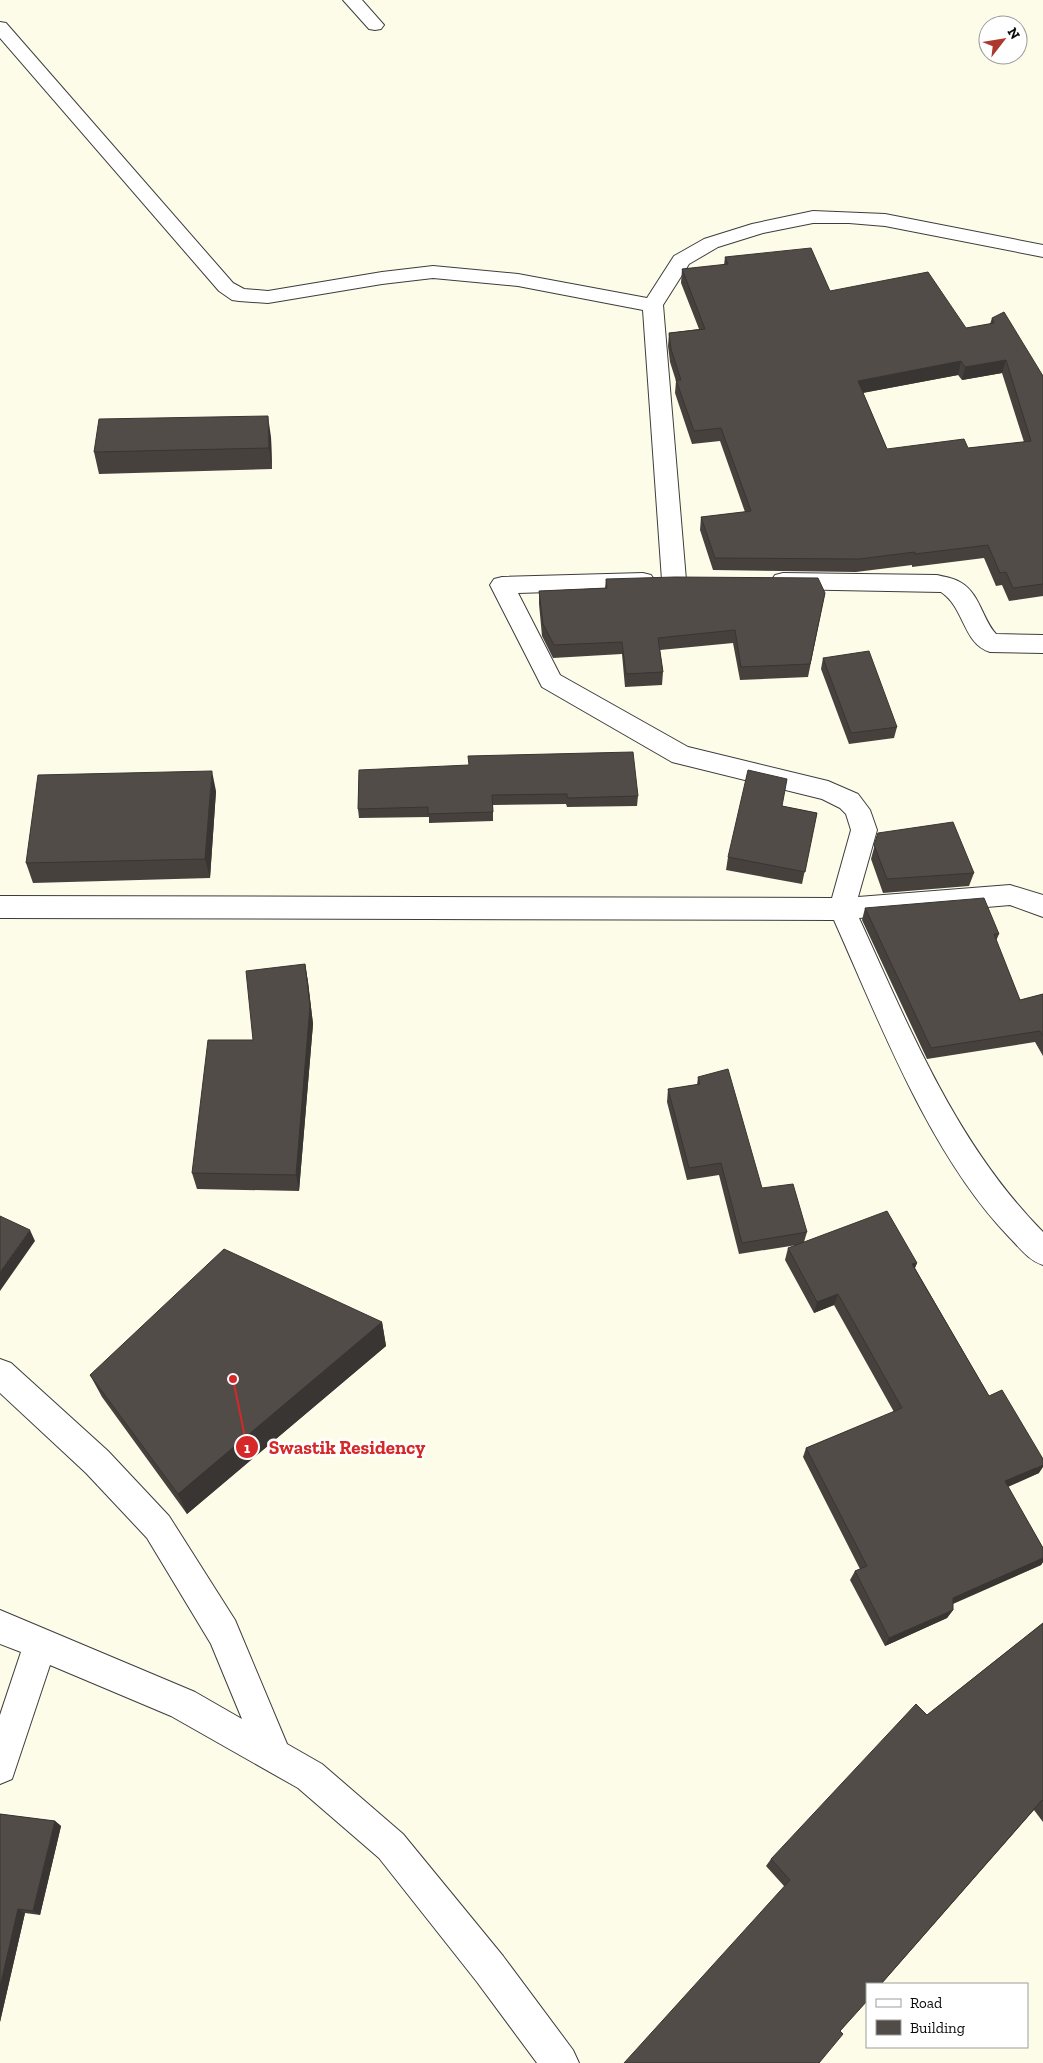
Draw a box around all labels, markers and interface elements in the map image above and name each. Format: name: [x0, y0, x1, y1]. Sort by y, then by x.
north arrow: [978, 15, 1028, 65]
text: N: [1004, 25, 1024, 43]
callout: Swastik Residency: [234, 1430, 436, 1464]
text: Swastik Residency: [269, 1436, 425, 1459]
text: 1: [244, 1439, 250, 1457]
legend: [866, 1983, 1028, 2048]
text: Road: [910, 1994, 943, 2012]
text: Building: [910, 2019, 965, 2037]

